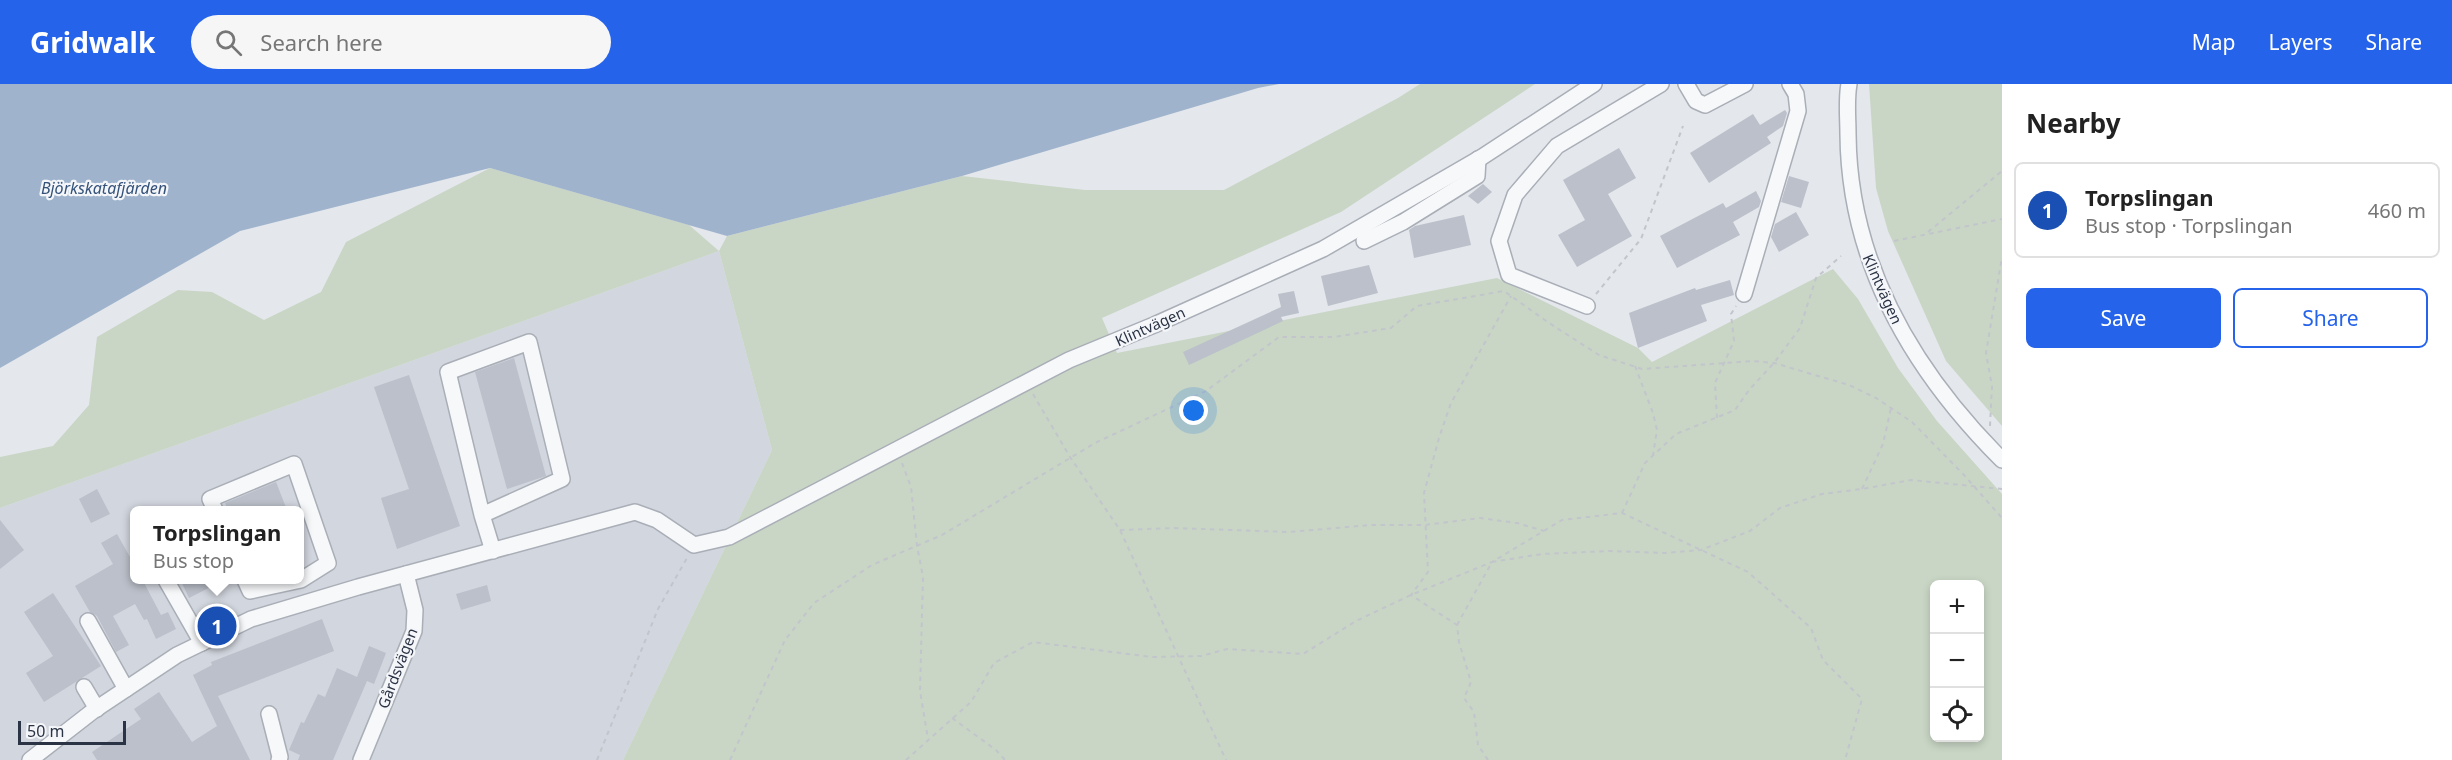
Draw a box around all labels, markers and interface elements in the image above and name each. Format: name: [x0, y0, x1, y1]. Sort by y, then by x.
search box: [191, 15, 611, 69]
text: Gridwalk: [30, 23, 155, 61]
icon: search: [212, 26, 245, 59]
text: Search here: [260, 27, 383, 57]
text: Map: [2192, 28, 2236, 56]
text: Layers: [2269, 28, 2333, 56]
text: Share: [2366, 28, 2422, 56]
text: Nearby: [2026, 105, 2121, 141]
water label: Björkskatafjärden: [41, 177, 167, 199]
text: Torpslingan: [2085, 182, 2214, 212]
text: 1: [2042, 197, 2053, 224]
text: 460 m: [2368, 197, 2426, 224]
text: Bus stop · Torpslingan: [2085, 212, 2293, 239]
street label: Klintvägen: [1859, 251, 1907, 327]
button: Save: [2026, 288, 2221, 348]
button: Share: [2233, 288, 2428, 348]
street label: Klintvägen: [1112, 302, 1188, 350]
your location: [1179, 396, 1208, 425]
popup: [130, 506, 304, 584]
text: Torpslingan: [153, 517, 281, 547]
text: Bus stop: [153, 547, 234, 574]
map controls: [1930, 580, 1984, 742]
button: +: [1930, 580, 1984, 634]
pin: 1: [198, 604, 236, 648]
street label: Gårdsvägen: [372, 625, 422, 711]
button: −: [1930, 634, 1984, 688]
button: locate: [1930, 688, 1984, 742]
scale bar: [18, 718, 126, 746]
text: 50 m: [27, 720, 64, 742]

